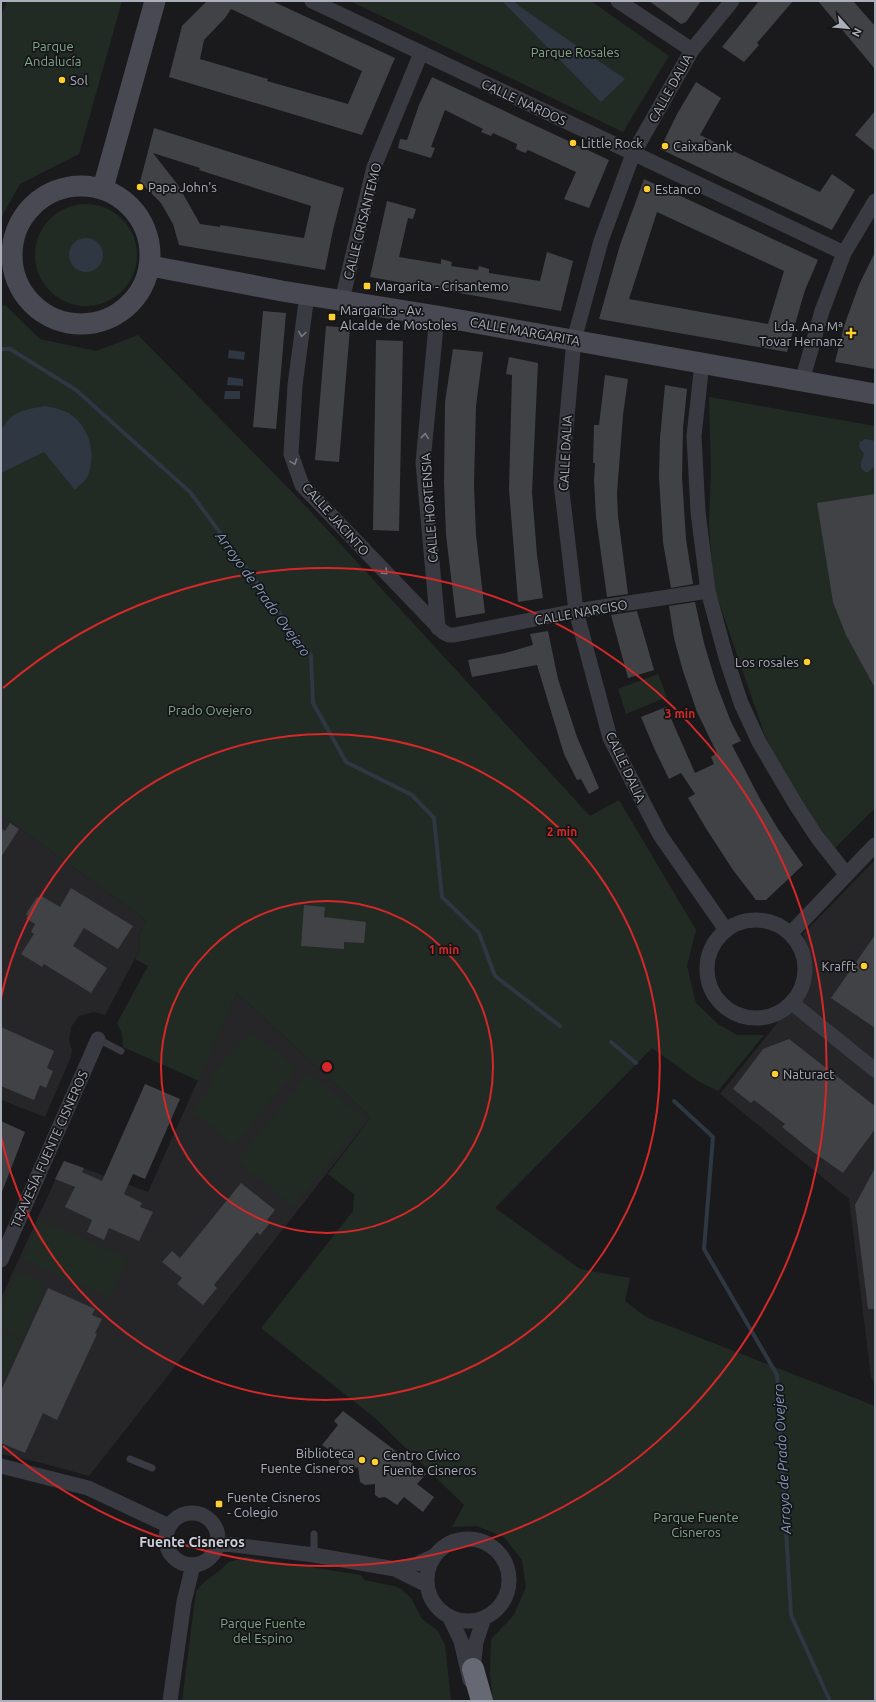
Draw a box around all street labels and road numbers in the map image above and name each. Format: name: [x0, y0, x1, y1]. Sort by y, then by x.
street label: CALLE DALIA: [645, 51, 695, 125]
street label: CALLE NARDOS: [479, 76, 569, 128]
street label: CALLE CRISANTEMO: [341, 161, 383, 281]
street label: CALLE MARGARITA: [469, 314, 582, 348]
street label: CALLE DALIA: [556, 414, 574, 491]
street label: CALLE HORTENSIA: [418, 452, 440, 563]
street label: CALLE JACINTO: [300, 480, 372, 558]
street label: CALLE NARCISO: [533, 597, 629, 627]
street label: CALLE DALIA: [604, 730, 649, 805]
street label: TRAVESÍA FUENTE CISNEROS: [7, 1068, 90, 1230]

